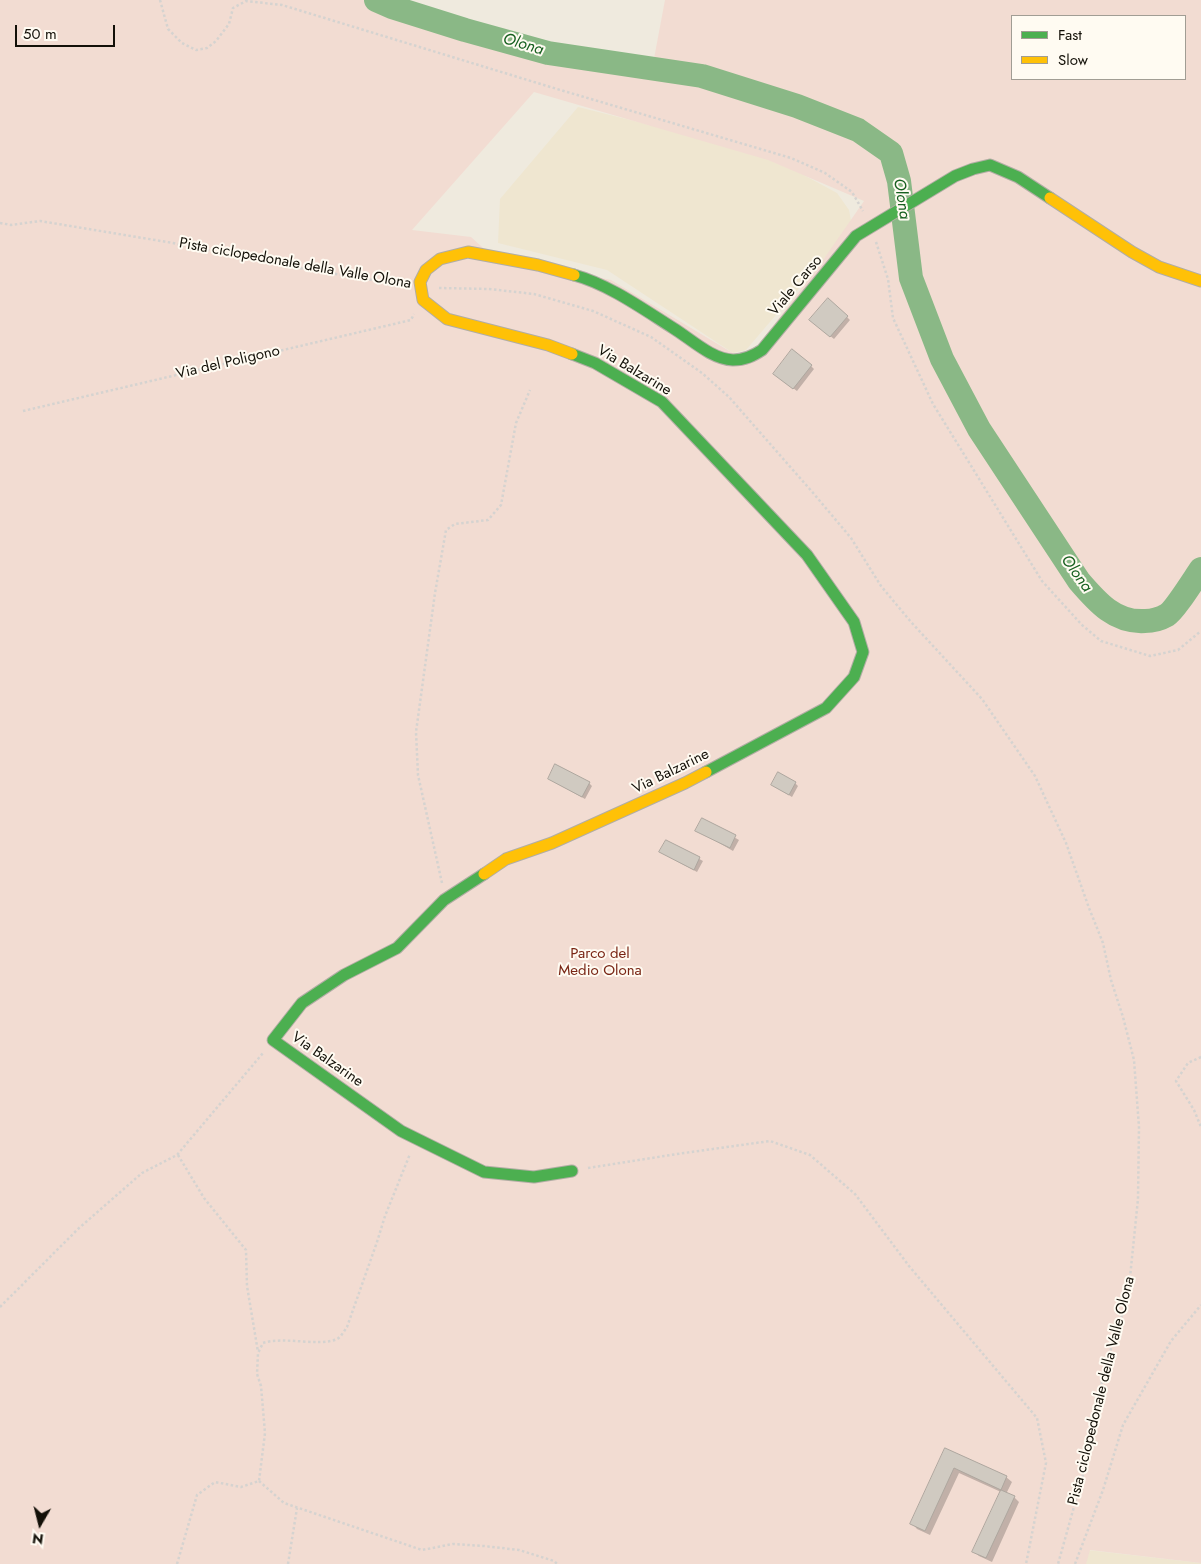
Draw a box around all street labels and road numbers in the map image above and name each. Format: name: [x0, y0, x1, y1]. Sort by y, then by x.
street label: Pista ciclopedonale della Valle Olona: [178, 235, 412, 293]
street label: Viale Carso: [765, 252, 827, 320]
street label: Via del Poligono: [174, 342, 282, 384]
street label: Via Balzarine: [594, 342, 674, 400]
street label: Via Balzarine: [630, 746, 712, 798]
street label: Via Balzarine: [288, 1029, 366, 1091]
street label: Pista ciclopedonale della Valle Olona: [1065, 1275, 1139, 1507]

